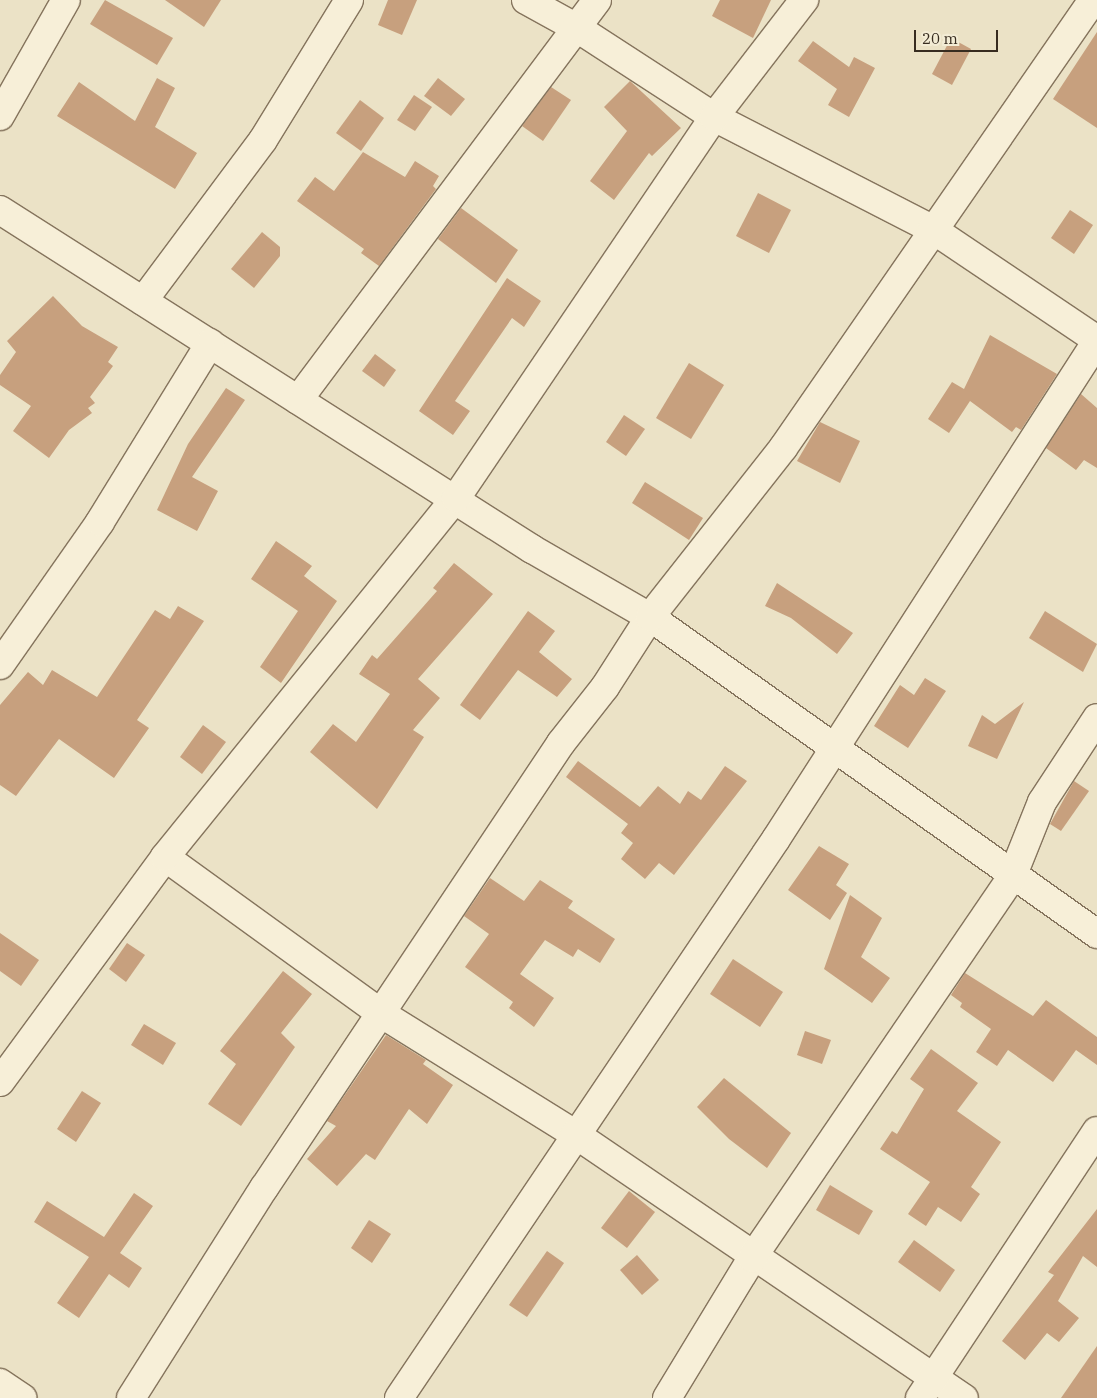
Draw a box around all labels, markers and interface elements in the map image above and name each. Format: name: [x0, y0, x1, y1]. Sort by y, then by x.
scale bar: [917, 20, 1001, 52]
text: 20 m: [922, 29, 958, 48]

